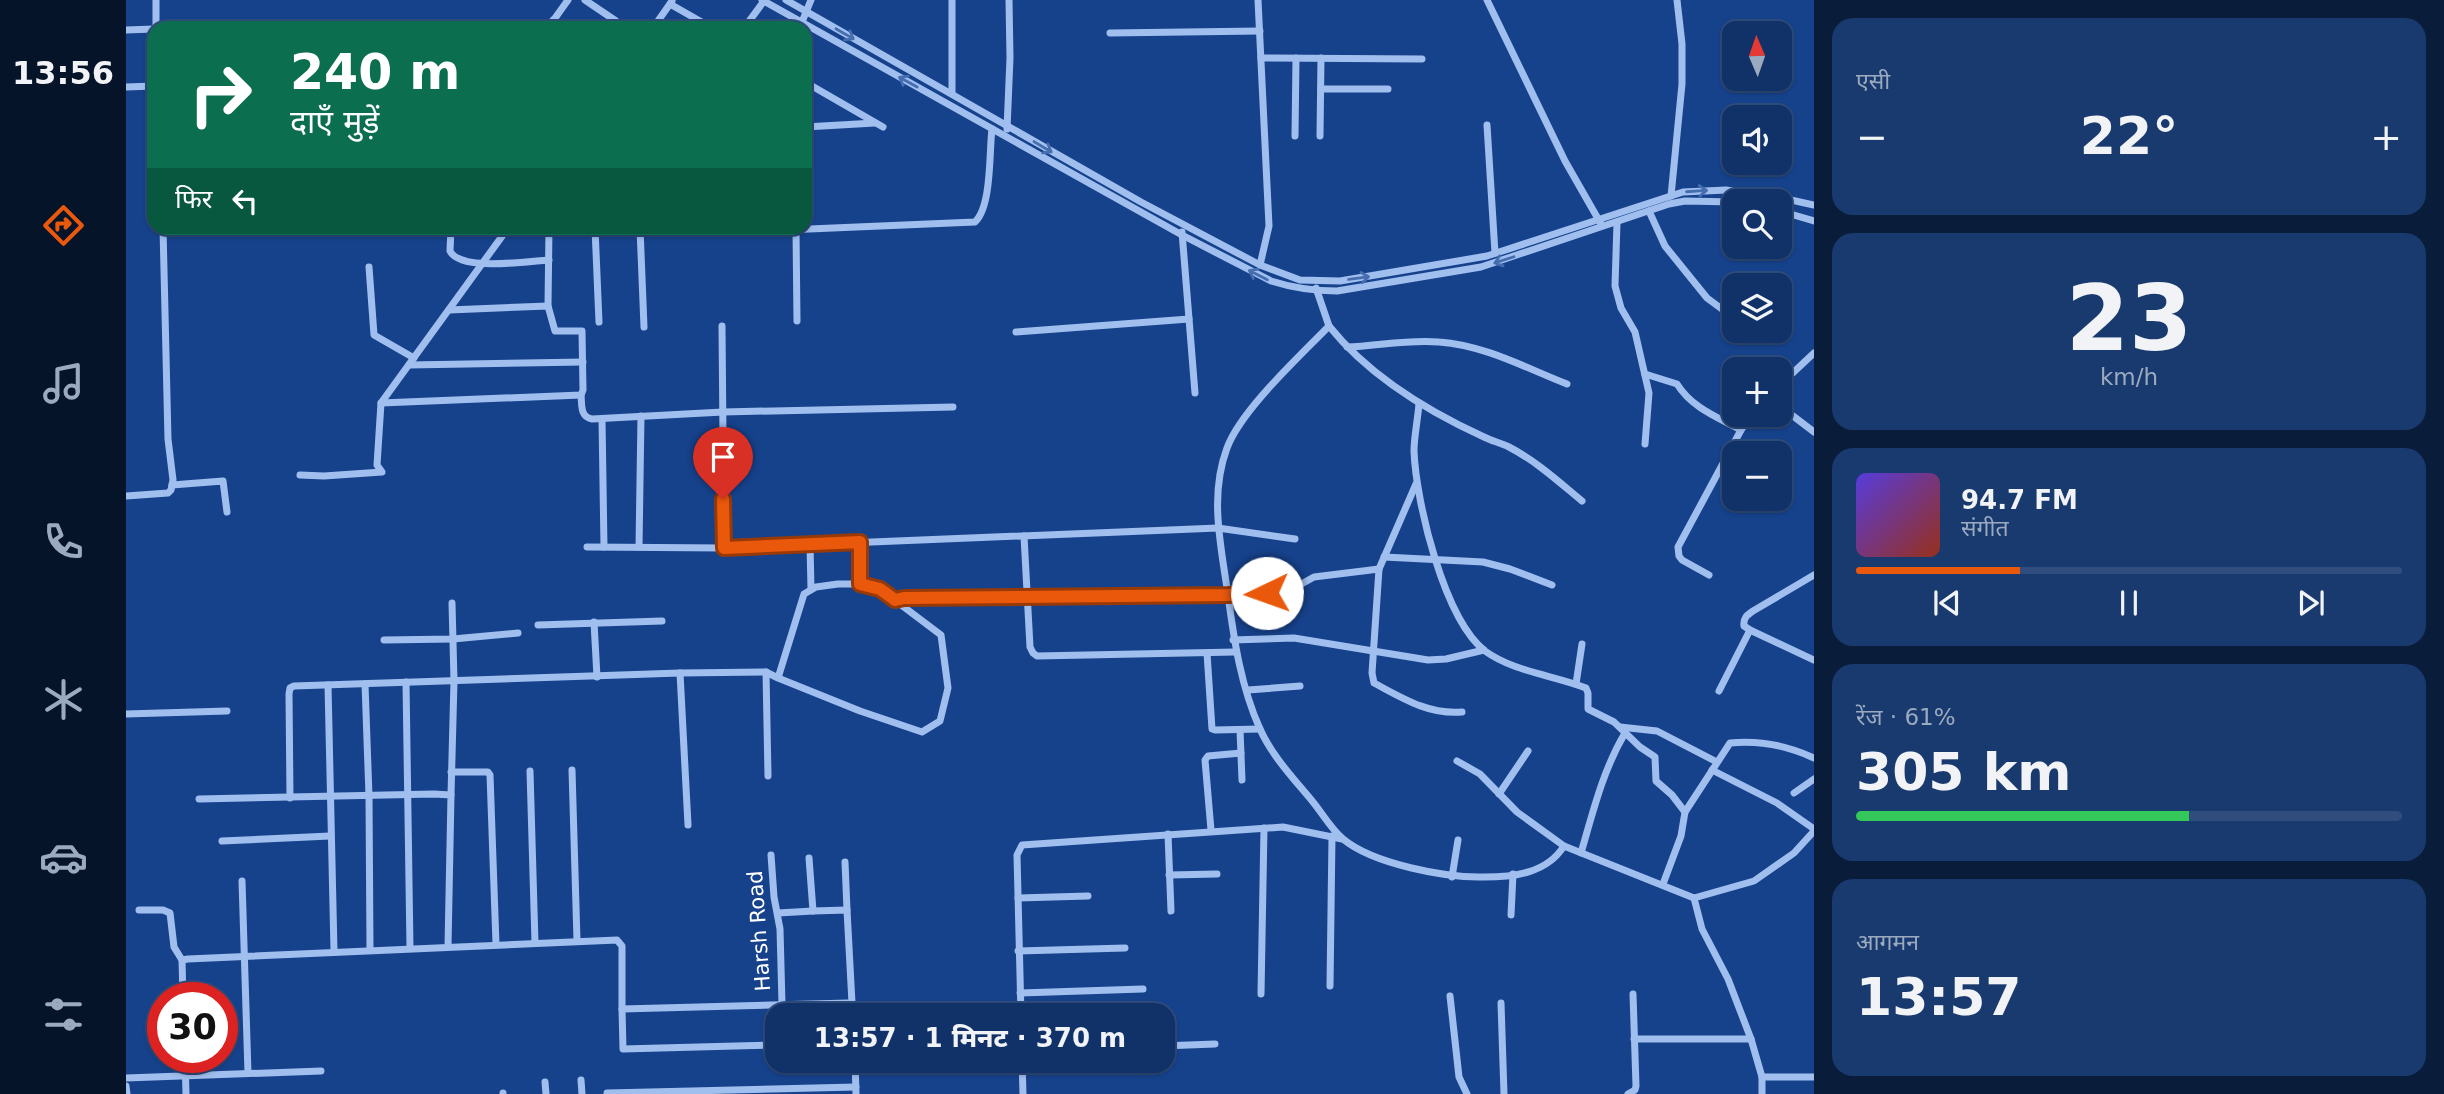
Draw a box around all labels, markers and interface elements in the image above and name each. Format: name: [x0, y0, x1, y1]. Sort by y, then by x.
north arrow: [1722, 21, 1792, 91]
map controls: [1722, 21, 1792, 511]
one-way arrow: [835, 27, 855, 41]
text: 240 m: [290, 44, 460, 101]
icon: right: [175, 49, 266, 140]
text: 13:56: [12, 54, 114, 92]
text: एसी: [1856, 68, 1890, 94]
one-way arrow: [899, 75, 919, 89]
text: दाएँ मुड़ें: [290, 103, 379, 141]
button: sound: [1722, 105, 1792, 175]
text: 22°: [2080, 106, 2178, 166]
text: −: [1856, 115, 1888, 159]
text: +: [2370, 115, 2402, 159]
one-way arrow: [1032, 140, 1052, 154]
icon: left: [226, 182, 264, 220]
text: फिर: [175, 184, 212, 214]
one-way arrow: [1685, 184, 1708, 197]
button: search: [1722, 189, 1792, 259]
icon: directions: [39, 201, 88, 250]
one-way arrow: [1493, 254, 1515, 267]
text: 23: [2066, 266, 2192, 371]
one-way arrow: [1248, 267, 1269, 281]
one-way arrow: [1347, 272, 1370, 285]
button: layers: [1722, 273, 1792, 343]
button: +: [1722, 357, 1792, 427]
icon: music: [39, 359, 88, 408]
text: km/h: [2100, 364, 2158, 390]
pin: [693, 427, 753, 499]
icon: arrive: [704, 438, 742, 476]
button: −: [1722, 441, 1792, 511]
text: 94.7 FM: [1961, 485, 2078, 515]
text: संगीत: [1961, 515, 2009, 541]
icon: phone: [39, 517, 88, 566]
position arrow: [1230, 556, 1304, 630]
icon: previous: [1928, 584, 1966, 622]
icon: pause: [2110, 584, 2148, 622]
icon: next: [2292, 584, 2330, 622]
icon: climate: [39, 675, 88, 724]
text: रेंज · 61%: [1856, 704, 1956, 730]
text: 305 km: [1856, 742, 2071, 802]
icon: car: [39, 833, 88, 882]
street label: Harsh Road: [743, 870, 775, 992]
text: आगमन: [1856, 929, 1919, 955]
text: 13:57: [1856, 967, 2022, 1027]
speed limit sign: 30: [147, 982, 238, 1073]
icon: filters: [39, 990, 88, 1039]
text: 13:57 · 1 मिनट · 370 m: [814, 1023, 1126, 1053]

